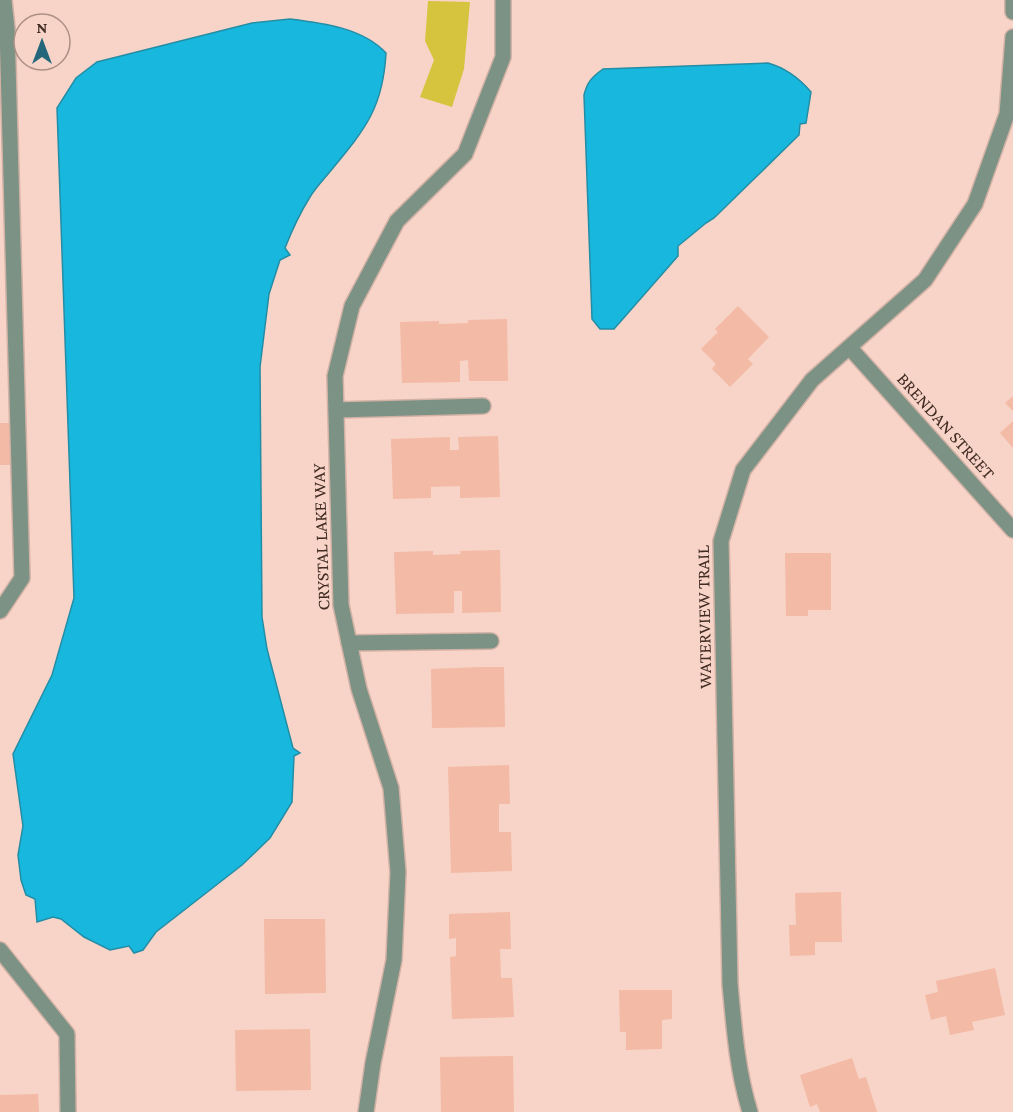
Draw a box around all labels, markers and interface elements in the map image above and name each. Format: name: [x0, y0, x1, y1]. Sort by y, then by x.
north arrow: [12, 12, 72, 72]
text: N: [37, 19, 48, 36]
street label: BRENDAN STREET: [893, 369, 999, 483]
street label: CRYSTAL LAKE WAY: [308, 463, 334, 611]
street label: WATERVIEW TRAIL: [693, 545, 715, 689]

